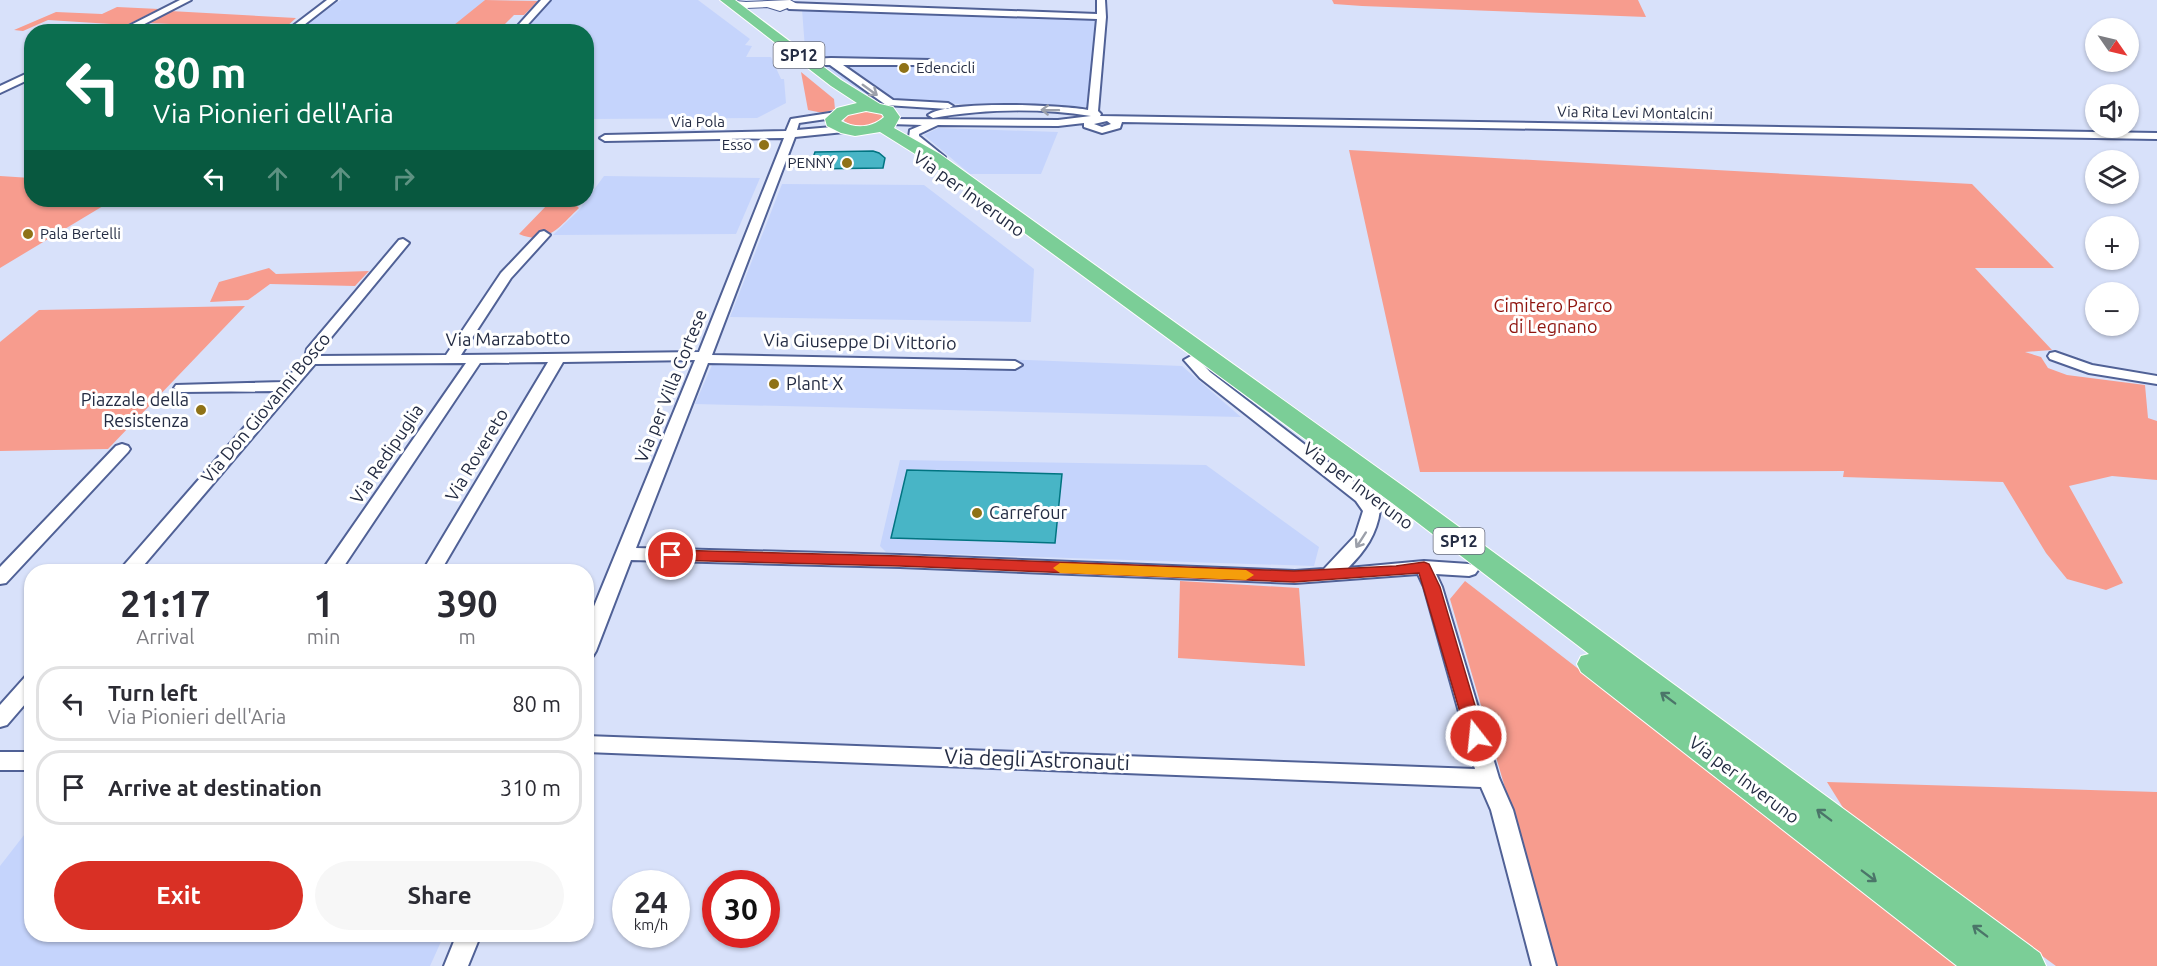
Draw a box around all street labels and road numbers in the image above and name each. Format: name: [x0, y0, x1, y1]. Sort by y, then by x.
road number: SP12: [774, 42, 824, 68]
street label: Via Rita Levi Montalcini: [1557, 103, 1713, 122]
street label: Via Pola: [671, 113, 725, 130]
street label: Via per Inveruno: [910, 146, 1029, 240]
street label: Via per Villa Cortese: [630, 306, 710, 465]
street label: Via Marzabotto: [445, 327, 570, 349]
street label: Via Don Giovanni Bosco: [197, 328, 334, 487]
street label: Via Giuseppe Di Vittorio: [763, 329, 957, 353]
street label: Via Redipuglia: [346, 400, 427, 507]
street label: Via Rovereto: [441, 405, 512, 504]
street label: Via per Inveruno: [1300, 437, 1418, 533]
road number: SP12: [1434, 528, 1484, 554]
street label: Via per Inveruno: [1686, 731, 1804, 827]
street label: Via degli Astronauti: [944, 744, 1130, 774]

